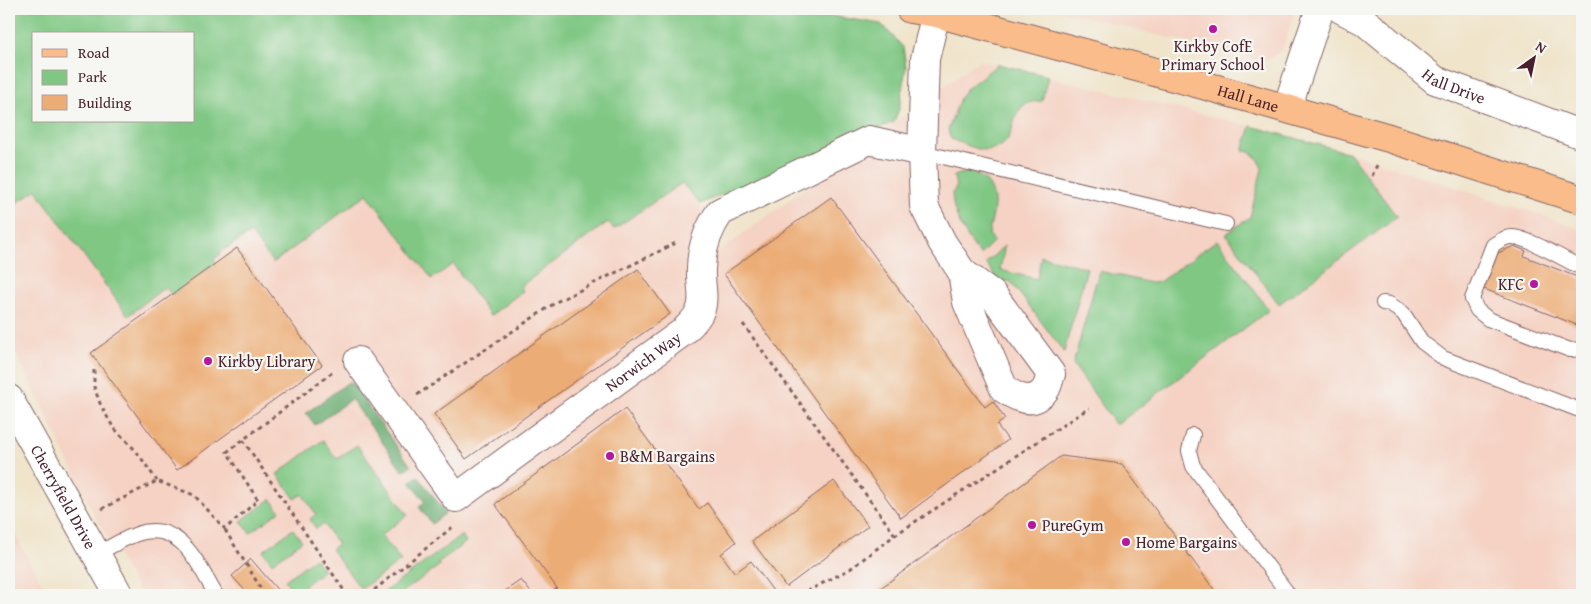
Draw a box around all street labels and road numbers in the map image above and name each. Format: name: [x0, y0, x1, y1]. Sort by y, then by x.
street label: Hall Drive: [1417, 62, 1489, 110]
street label: Hall Lane: [1215, 78, 1282, 118]
street label: Norwich Way: [600, 325, 686, 397]
street label: Cherryfield Drive: [25, 440, 103, 553]

